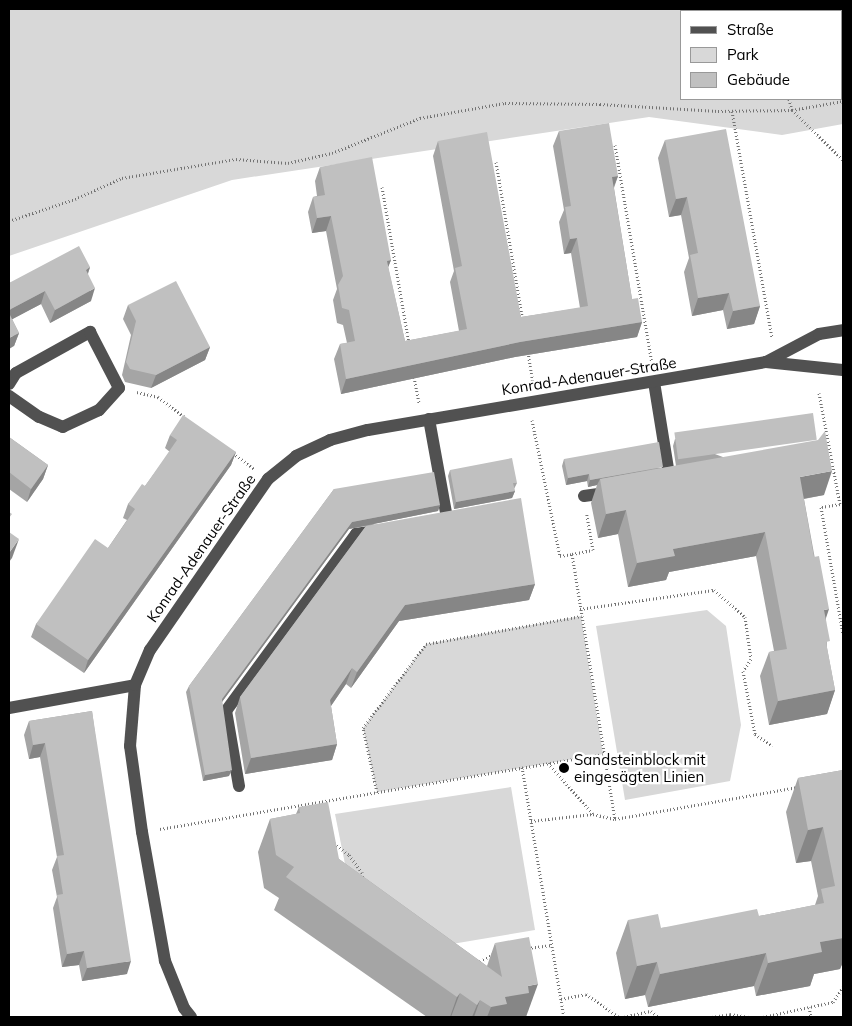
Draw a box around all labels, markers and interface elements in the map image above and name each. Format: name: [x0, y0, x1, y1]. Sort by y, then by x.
legend: [680, 10, 842, 100]
text: Straße: [727, 20, 774, 39]
text: Park: [727, 45, 759, 64]
text: Gebäude: [727, 70, 790, 89]
street label: Konrad-Adenauer-Straße: [500, 353, 678, 399]
street label: Konrad-Adenauer-Straße: [143, 470, 259, 626]
place label: Sandsteinblock mit eingesägten Linien: [574, 750, 705, 785]
marker: Sandsteinblock mit eingesägten Linien: [558, 762, 570, 774]

